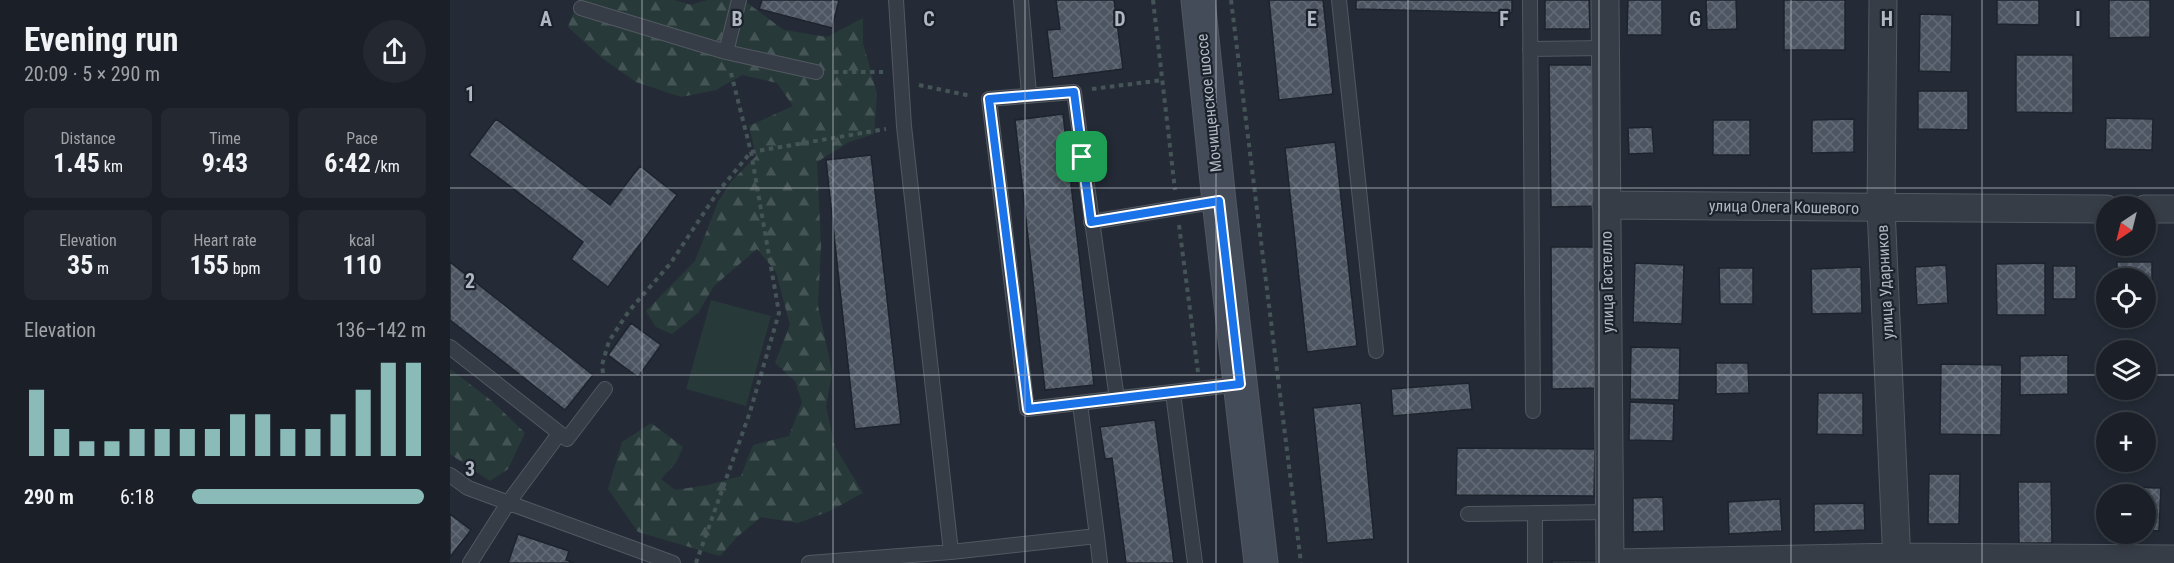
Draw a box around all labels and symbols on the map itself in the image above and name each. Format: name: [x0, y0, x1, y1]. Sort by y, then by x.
text: A: [540, 7, 552, 31]
text: B: [731, 7, 743, 31]
text: C: [923, 7, 935, 31]
text: D: [1114, 7, 1126, 31]
text: E: [1307, 7, 1317, 31]
text: F: [1499, 7, 1509, 31]
text: G: [1689, 7, 1701, 31]
text: H: [1881, 7, 1893, 31]
text: I: [2075, 7, 2081, 31]
street label: Мочищенское шоссе: [1192, 33, 1226, 173]
text: 1: [465, 82, 475, 106]
pin: [1056, 131, 1107, 182]
street label: улица Олега Кошевого: [1709, 196, 1859, 218]
north arrow: [2096, 196, 2156, 256]
street label: улица Ударников: [1873, 224, 1897, 340]
street label: улица Гастелло: [1597, 231, 1617, 333]
text: 2: [465, 269, 475, 293]
text: 3: [465, 457, 475, 481]

